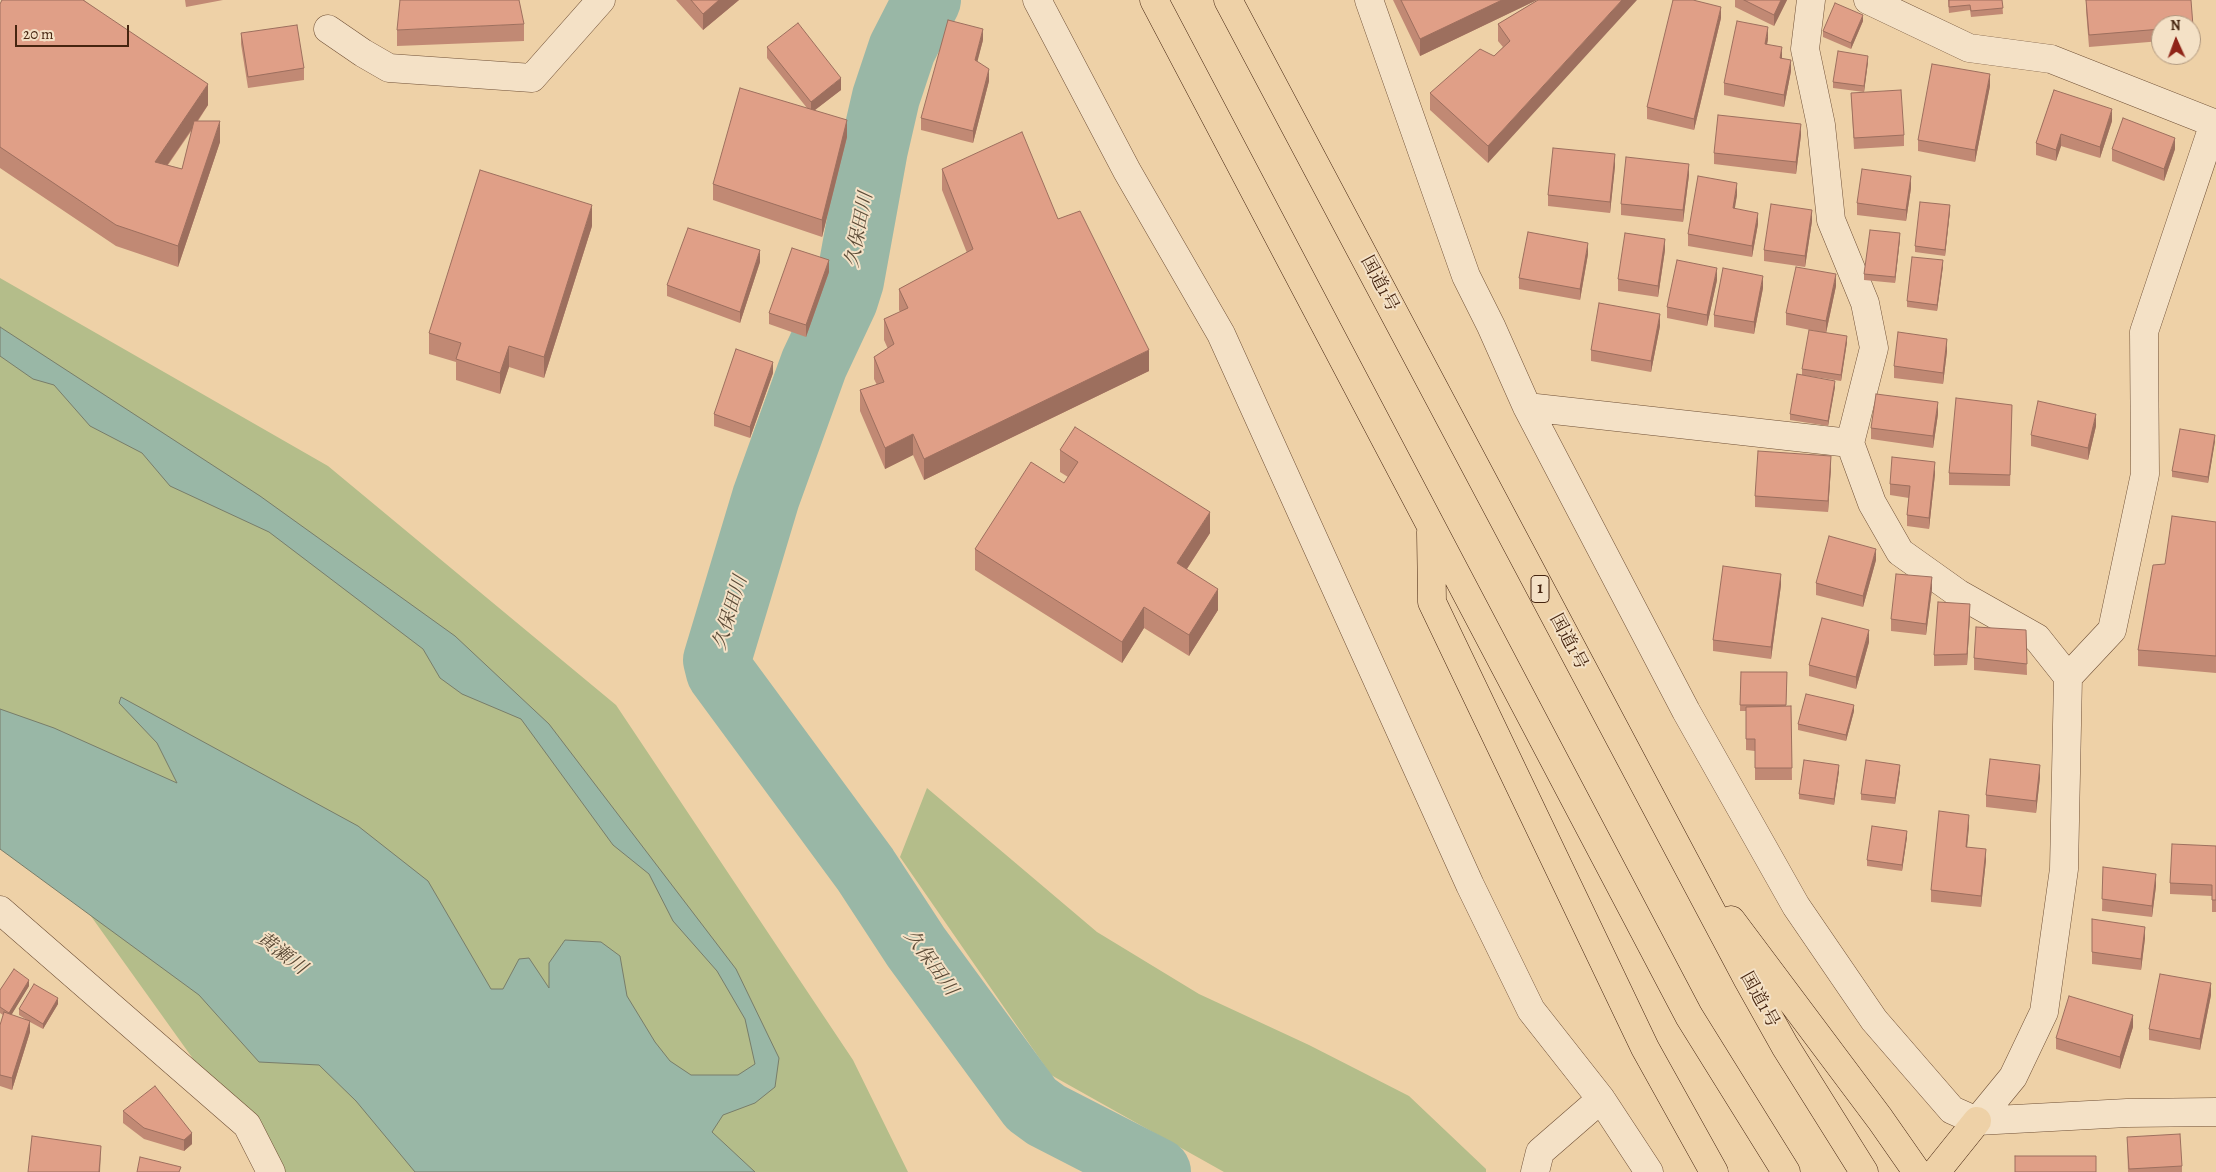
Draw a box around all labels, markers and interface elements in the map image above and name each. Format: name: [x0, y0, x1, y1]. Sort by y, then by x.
scale bar: [18, 15, 131, 47]
north arrow: [2151, 15, 2201, 65]
text: N: [2170, 16, 2181, 35]
text: 20 m: [23, 24, 54, 44]
water label: 久保田川: [842, 191, 878, 269]
street label: 国道1号: [1355, 252, 1403, 316]
water label: 久保田川: [709, 573, 753, 653]
road number: 1: [1531, 576, 1549, 602]
street label: 国道1号: [1544, 610, 1592, 674]
water label: 久保田川: [898, 926, 962, 1000]
water label: 黄瀬川: [251, 928, 311, 980]
street label: 国道1号: [1735, 968, 1783, 1032]

